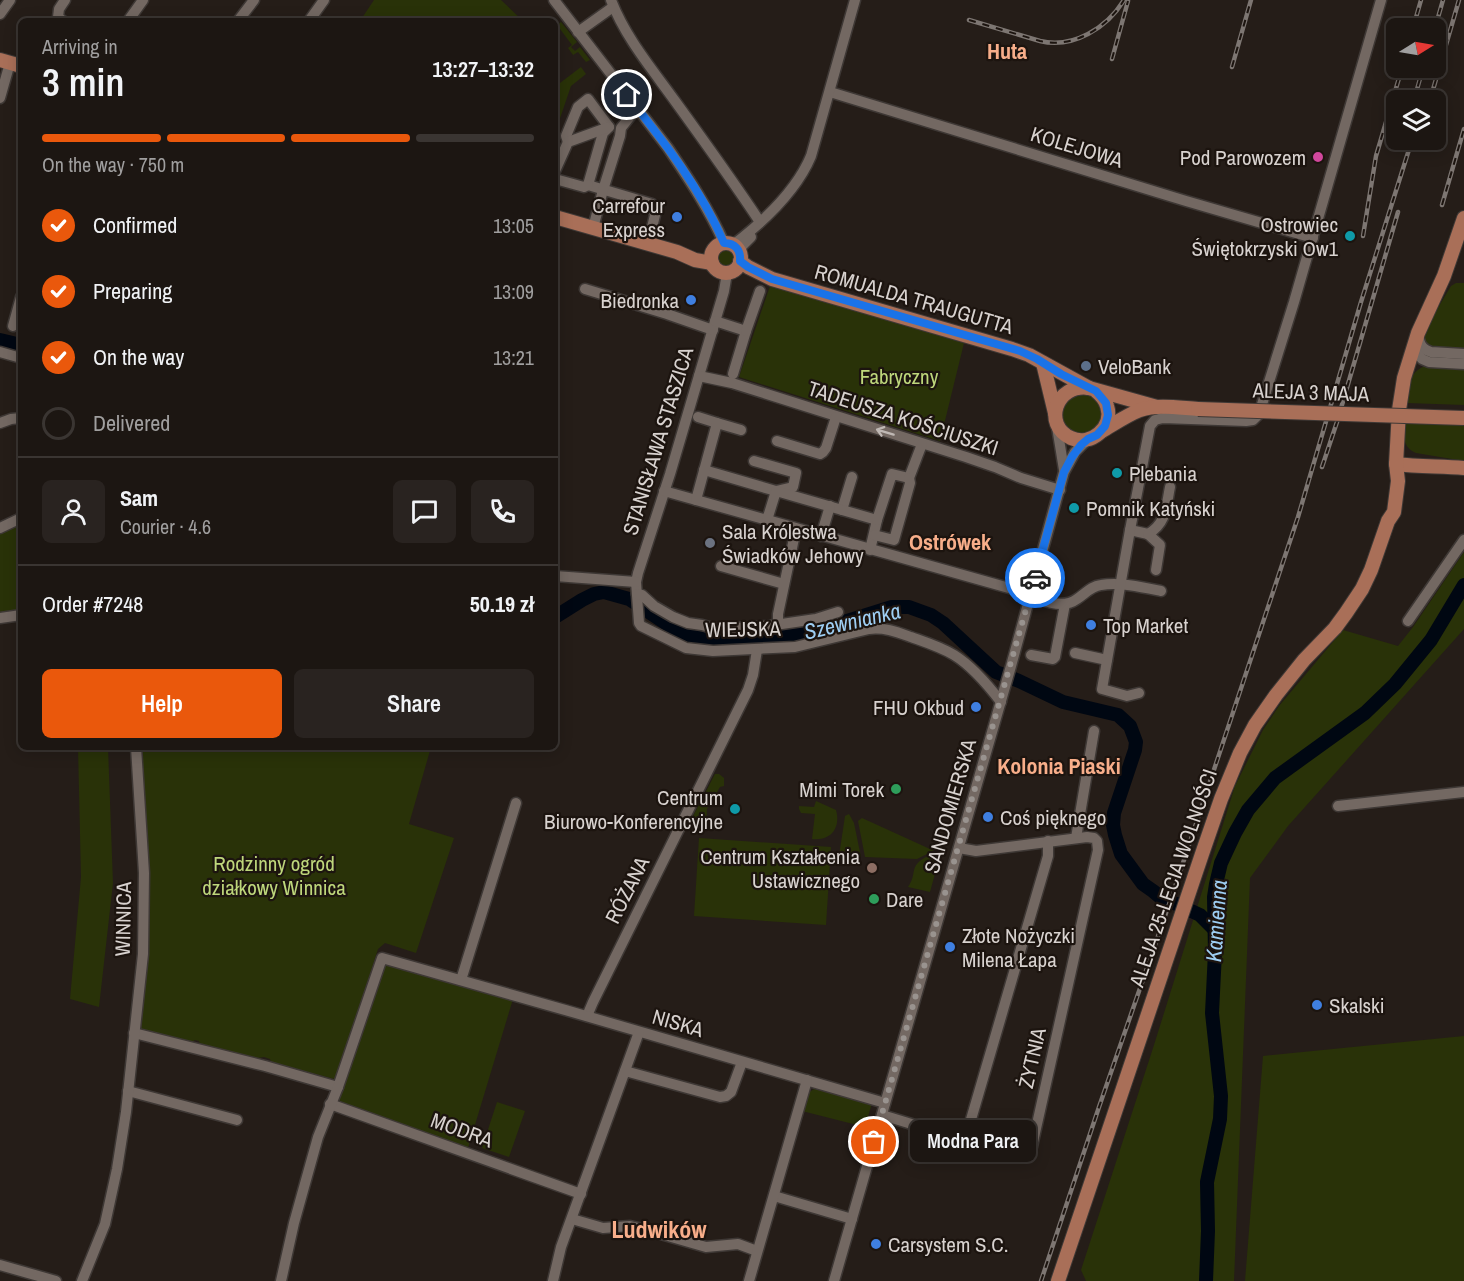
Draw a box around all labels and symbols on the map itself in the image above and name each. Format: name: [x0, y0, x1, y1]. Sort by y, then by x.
north arrow: [1386, 18, 1446, 78]
district label: Huta: [987, 36, 1027, 66]
pin: [601, 69, 652, 120]
street label: KOLEJOWA: [1027, 119, 1127, 175]
place label: Pod Parowozem: [1180, 143, 1306, 172]
marker: Pod Parowozem: [1311, 150, 1325, 164]
place label: Carrefour Express: [592, 191, 665, 244]
marker: Carrefour Express: [670, 210, 684, 224]
place label: Ostrowiec Świętokrzyski Ow1: [1192, 210, 1338, 263]
marker: Ostrowiec Świętokrzyski Ow1: [1343, 229, 1357, 243]
street label: ROMUALDA TRAUGUTTA: [811, 257, 1017, 341]
place label: Biedronka: [601, 286, 679, 315]
marker: Biedronka: [684, 293, 698, 307]
street label: STANISŁAWA STASZICA: [616, 343, 701, 539]
place label: VeloBank: [1098, 352, 1171, 381]
marker: VeloBank: [1079, 359, 1093, 373]
park label: Fabryczny: [860, 362, 939, 391]
street label: TADEUSZA KOŚCIUSZKI: [804, 374, 1002, 462]
street label: ALEJA 3 MAJA: [1251, 375, 1370, 409]
one-way arrow: [876, 426, 895, 437]
place label: Plebania: [1129, 459, 1197, 488]
marker: Plebania: [1110, 466, 1124, 480]
place label: Pomnik Katyński: [1086, 494, 1215, 523]
marker: Pomnik Katyński: [1067, 501, 1081, 515]
place label: Sala Królestwa Świadków Jehowy: [722, 517, 864, 570]
district label: Ostrówek: [909, 527, 992, 557]
marker: Sala Królestwa Świadków Jehowy: [703, 536, 717, 550]
courier: [1005, 548, 1065, 608]
water label: Szewnianka: [801, 595, 903, 647]
place label: Top Market: [1103, 611, 1188, 640]
street label: WIEJSKA: [705, 614, 782, 644]
marker: Top Market: [1084, 618, 1098, 632]
place label: FHU Okbud: [873, 693, 964, 722]
marker: FHU Okbud: [969, 700, 983, 714]
street label: SANDOMIERSKA: [917, 735, 983, 877]
district label: Kolonia Piaski: [997, 751, 1121, 781]
street label: ALEJA 25-LECIA WOLNOŚCI: [1122, 765, 1224, 992]
place label: Mimi Torek: [799, 775, 884, 804]
marker: Mimi Torek: [889, 782, 903, 796]
place label: Centrum Biurowo-Konferencyjne: [544, 783, 723, 836]
marker: Centrum Biurowo-Konferencyjne: [728, 802, 742, 816]
place label: Coś pięknego: [1000, 803, 1106, 832]
marker: Coś pięknego: [981, 810, 995, 824]
place label: Centrum Kształcenia Ustawicznego: [700, 842, 860, 895]
park label: Rodzinny ogród działkowy Winnica: [202, 849, 346, 902]
street label: RÓŻANA: [598, 851, 656, 929]
marker: Centrum Kształcenia Ustawicznego: [865, 861, 879, 875]
water label: Kamienna: [1198, 879, 1234, 963]
street label: WINNICA: [108, 881, 138, 957]
place label: Dare: [886, 885, 923, 914]
marker: Dare: [867, 892, 881, 906]
place label: Złote Nożyczki Milena Łapa: [962, 921, 1075, 974]
marker: Złote Nożyczki Milena Łapa: [943, 940, 957, 954]
place label: Skalski: [1329, 991, 1385, 1020]
marker: Skalski: [1310, 998, 1324, 1012]
street label: NISKA: [649, 1002, 707, 1044]
street label: ŻYTNIA: [1011, 1024, 1053, 1091]
street label: MODRA: [427, 1105, 498, 1155]
pin: [848, 1116, 899, 1167]
callout: Modna Para: [910, 1121, 1036, 1163]
district label: Ludwików: [611, 1213, 707, 1245]
place label: Carsystem S.C.: [888, 1230, 1009, 1259]
marker: Carsystem S.C.: [869, 1237, 883, 1251]

